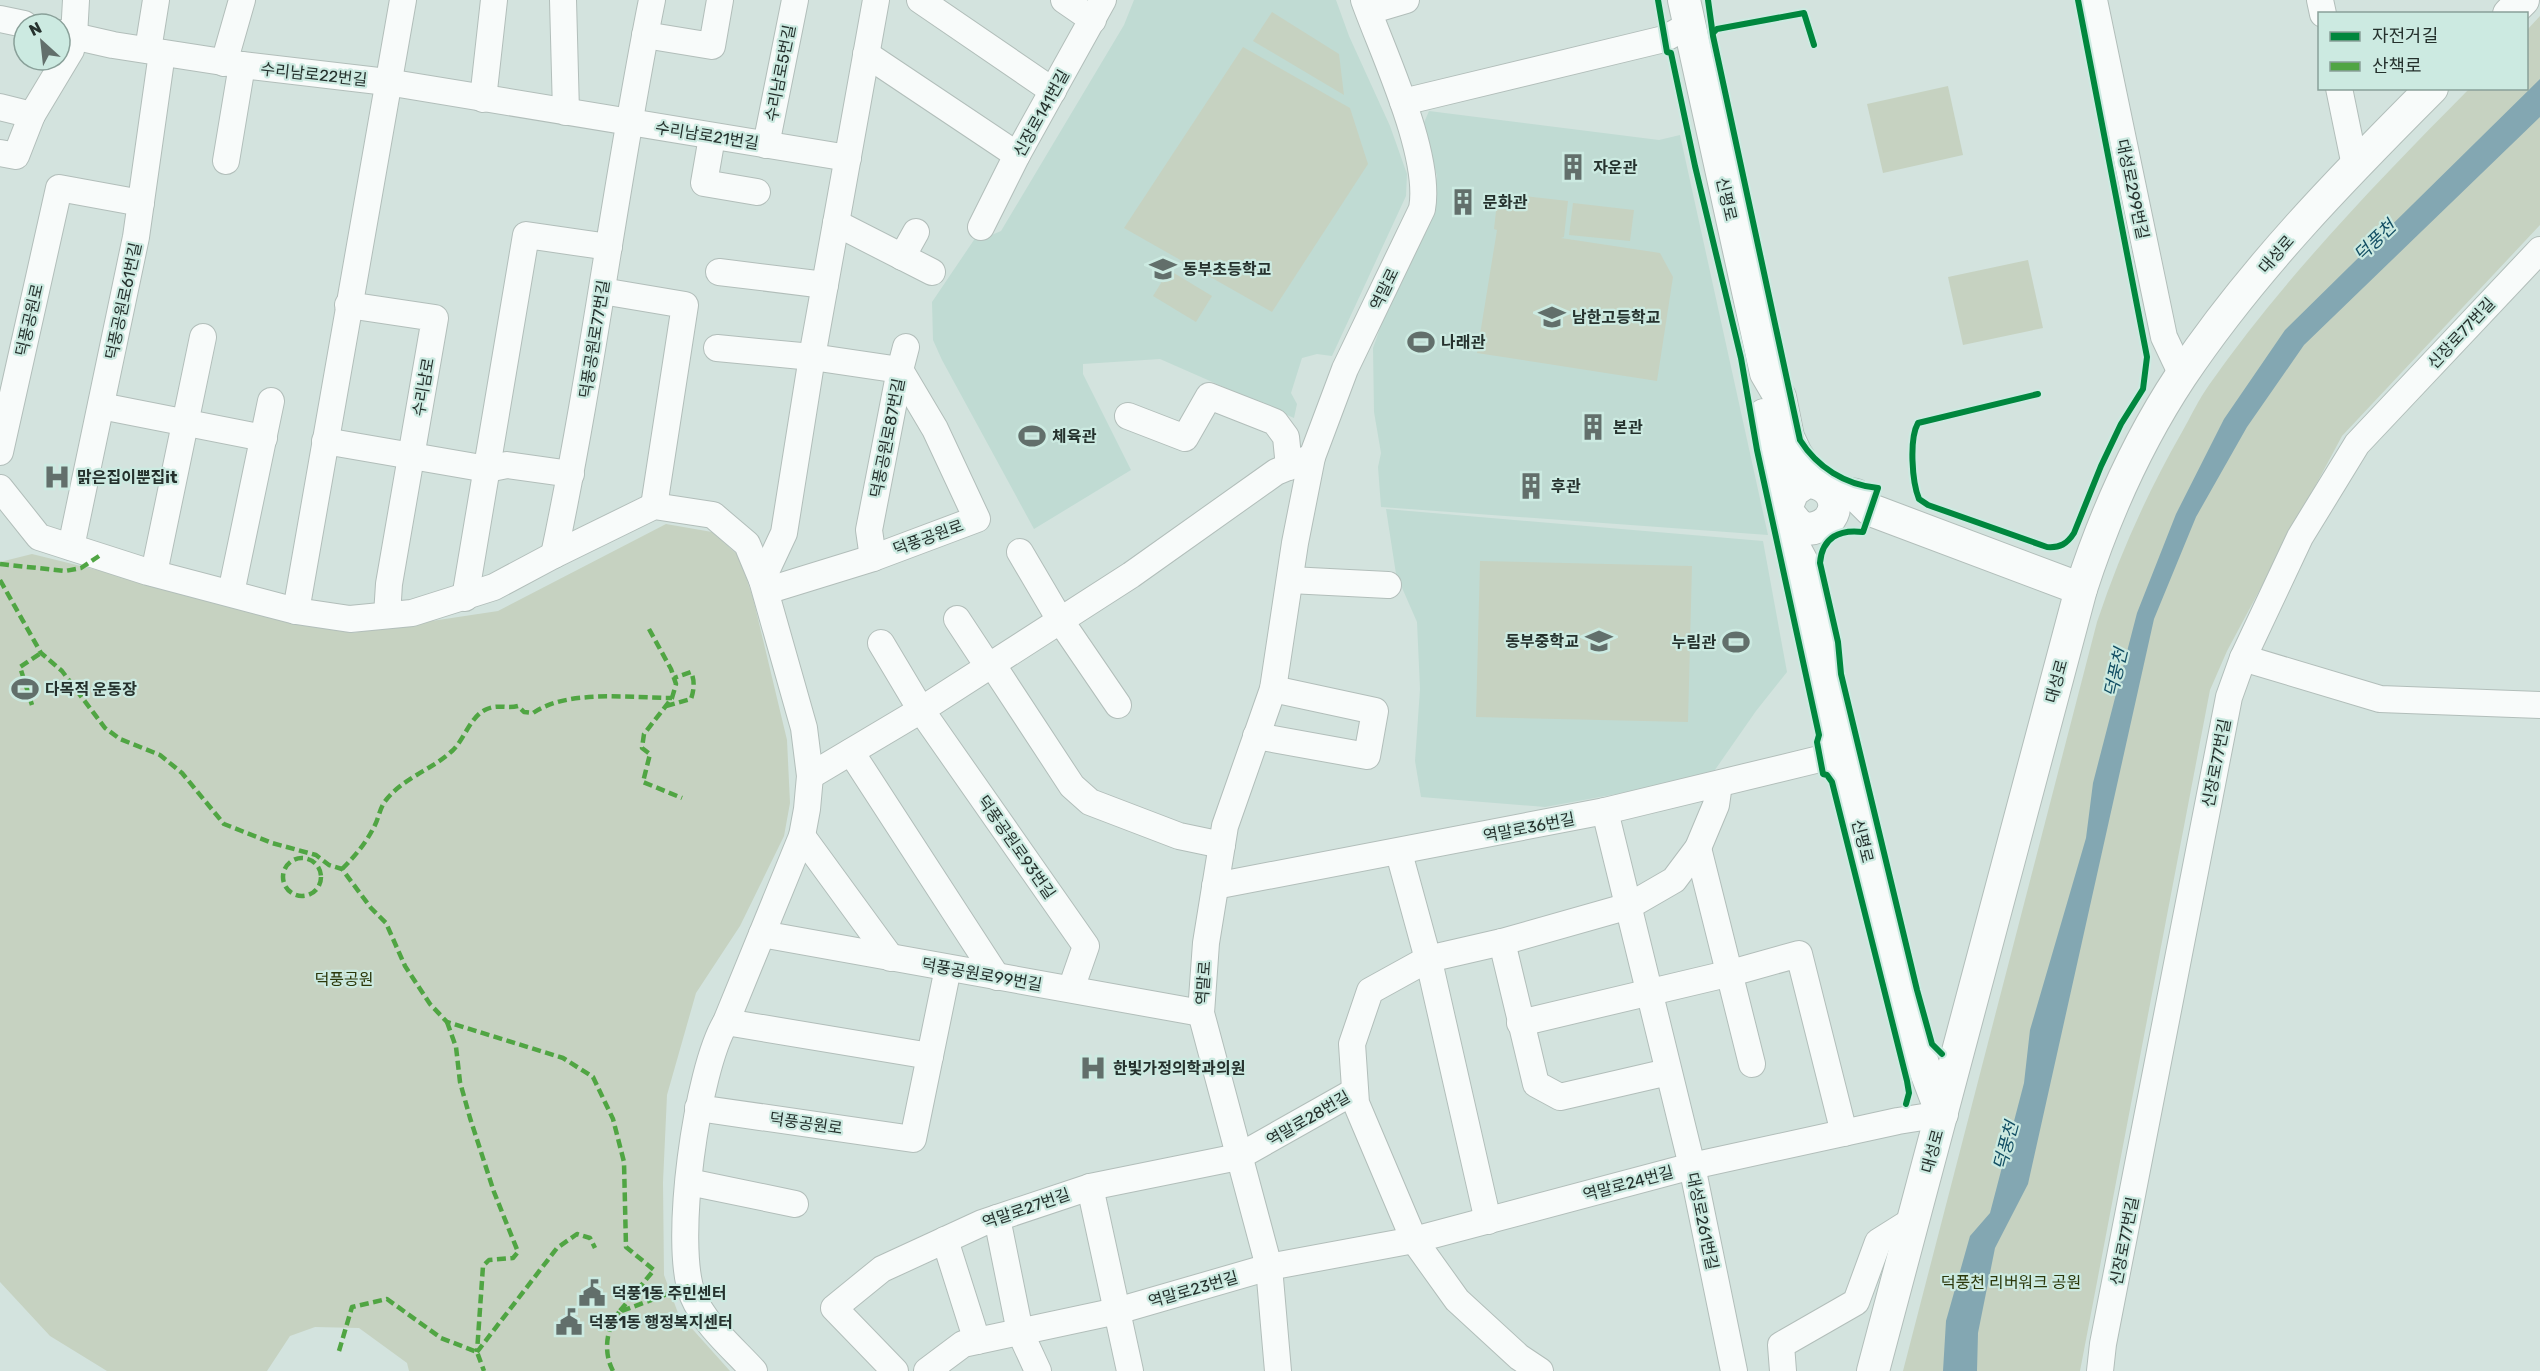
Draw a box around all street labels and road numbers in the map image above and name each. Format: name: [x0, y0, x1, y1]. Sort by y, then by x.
street label: 수리남로5번길: [762, 23, 799, 123]
street label: 수리남로22번길: [260, 59, 368, 90]
street label: 신장로141번길: [1010, 66, 1073, 160]
street label: 수리남로21번길: [654, 118, 760, 153]
street label: 대성로299번길: [2113, 137, 2152, 241]
street label: 신평로: [1712, 175, 1741, 223]
street label: 대성로: [2255, 231, 2298, 277]
street label: 덕풍공원로61번길: [102, 241, 145, 361]
street label: 역말로: [1366, 265, 1403, 313]
street label: 덕풍공원로77번길: [576, 279, 613, 400]
street label: 덕풍공원로: [12, 282, 47, 358]
street label: 신장로77번길: [2424, 294, 2499, 373]
street label: 수리남로: [409, 356, 438, 418]
street label: 덕풍공원로87번길: [867, 377, 908, 500]
street label: 덕풍공원로: [890, 516, 966, 559]
street label: 대성로: [2042, 657, 2071, 705]
street label: 신장로77번길: [2199, 717, 2234, 809]
street label: 덕풍공원로93번길: [974, 792, 1059, 903]
street label: 역말로36번길: [1482, 809, 1576, 846]
street label: 신평로: [1848, 817, 1877, 865]
street label: 덕풍공원로99번길: [920, 955, 1044, 994]
street label: 역말로: [1192, 960, 1215, 1006]
street label: 역말로28번길: [1263, 1087, 1353, 1150]
street label: 덕풍공원로: [768, 1109, 844, 1138]
street label: 대성로: [1918, 1127, 1947, 1175]
street label: 역말로24번길: [1581, 1162, 1675, 1205]
street label: 대성로261번길: [1683, 1171, 1722, 1272]
street label: 역말로27번길: [980, 1185, 1072, 1232]
street label: 신장로77번길: [2107, 1195, 2142, 1287]
street label: 역말로23번길: [1146, 1268, 1240, 1311]

